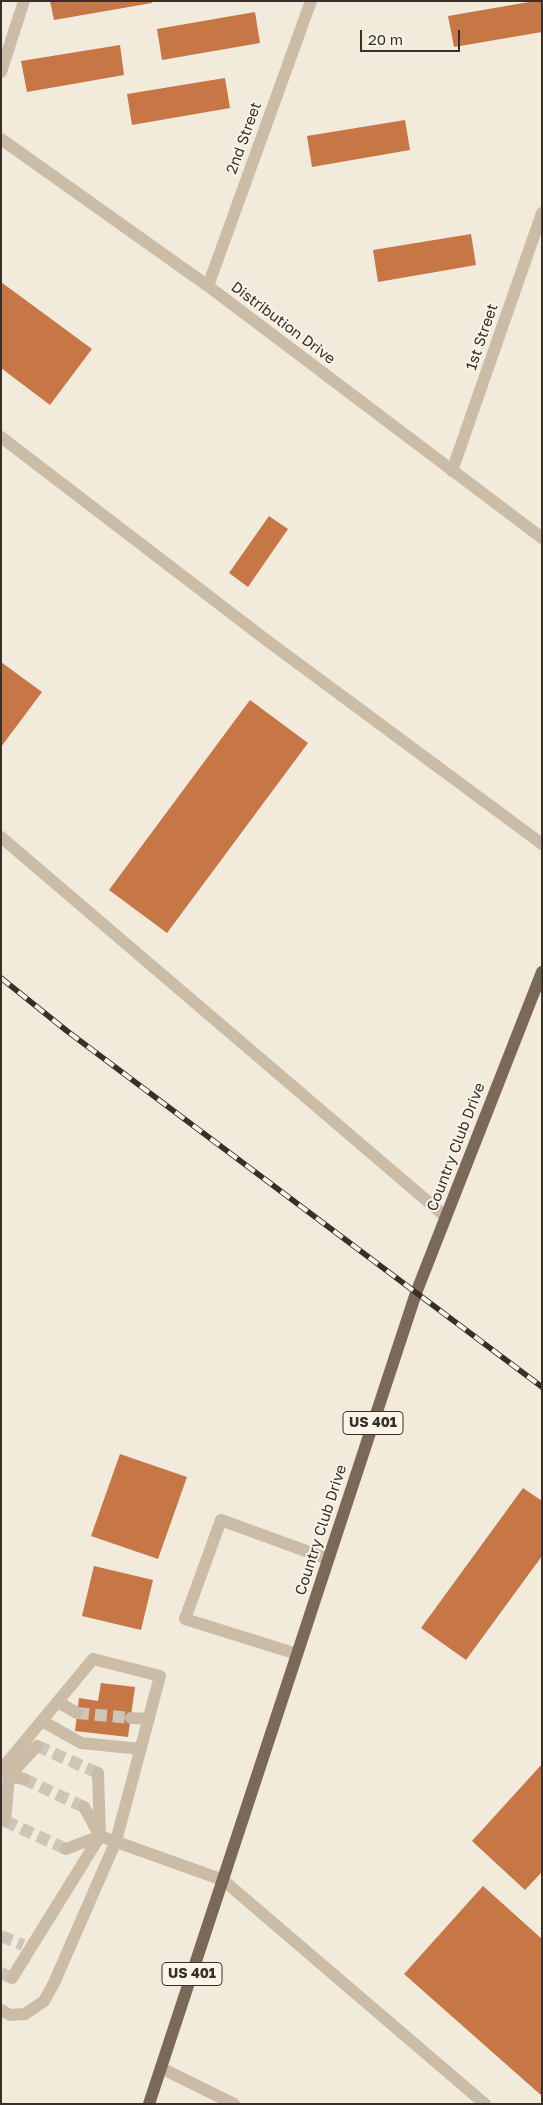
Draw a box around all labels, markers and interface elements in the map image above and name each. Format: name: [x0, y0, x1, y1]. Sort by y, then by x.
scale bar: [363, 20, 463, 52]
text: 20 m: [368, 30, 403, 48]
street label: 2nd Street: [223, 100, 265, 176]
street label: Distribution Drive: [227, 278, 339, 368]
street label: 1st Street: [462, 301, 502, 373]
street label: Country Club Drive: [423, 1080, 489, 1214]
road number: US 401: [343, 1412, 403, 1435]
street label: Country Club Drive: [291, 1463, 351, 1597]
road number: US 401: [162, 1962, 222, 1986]

